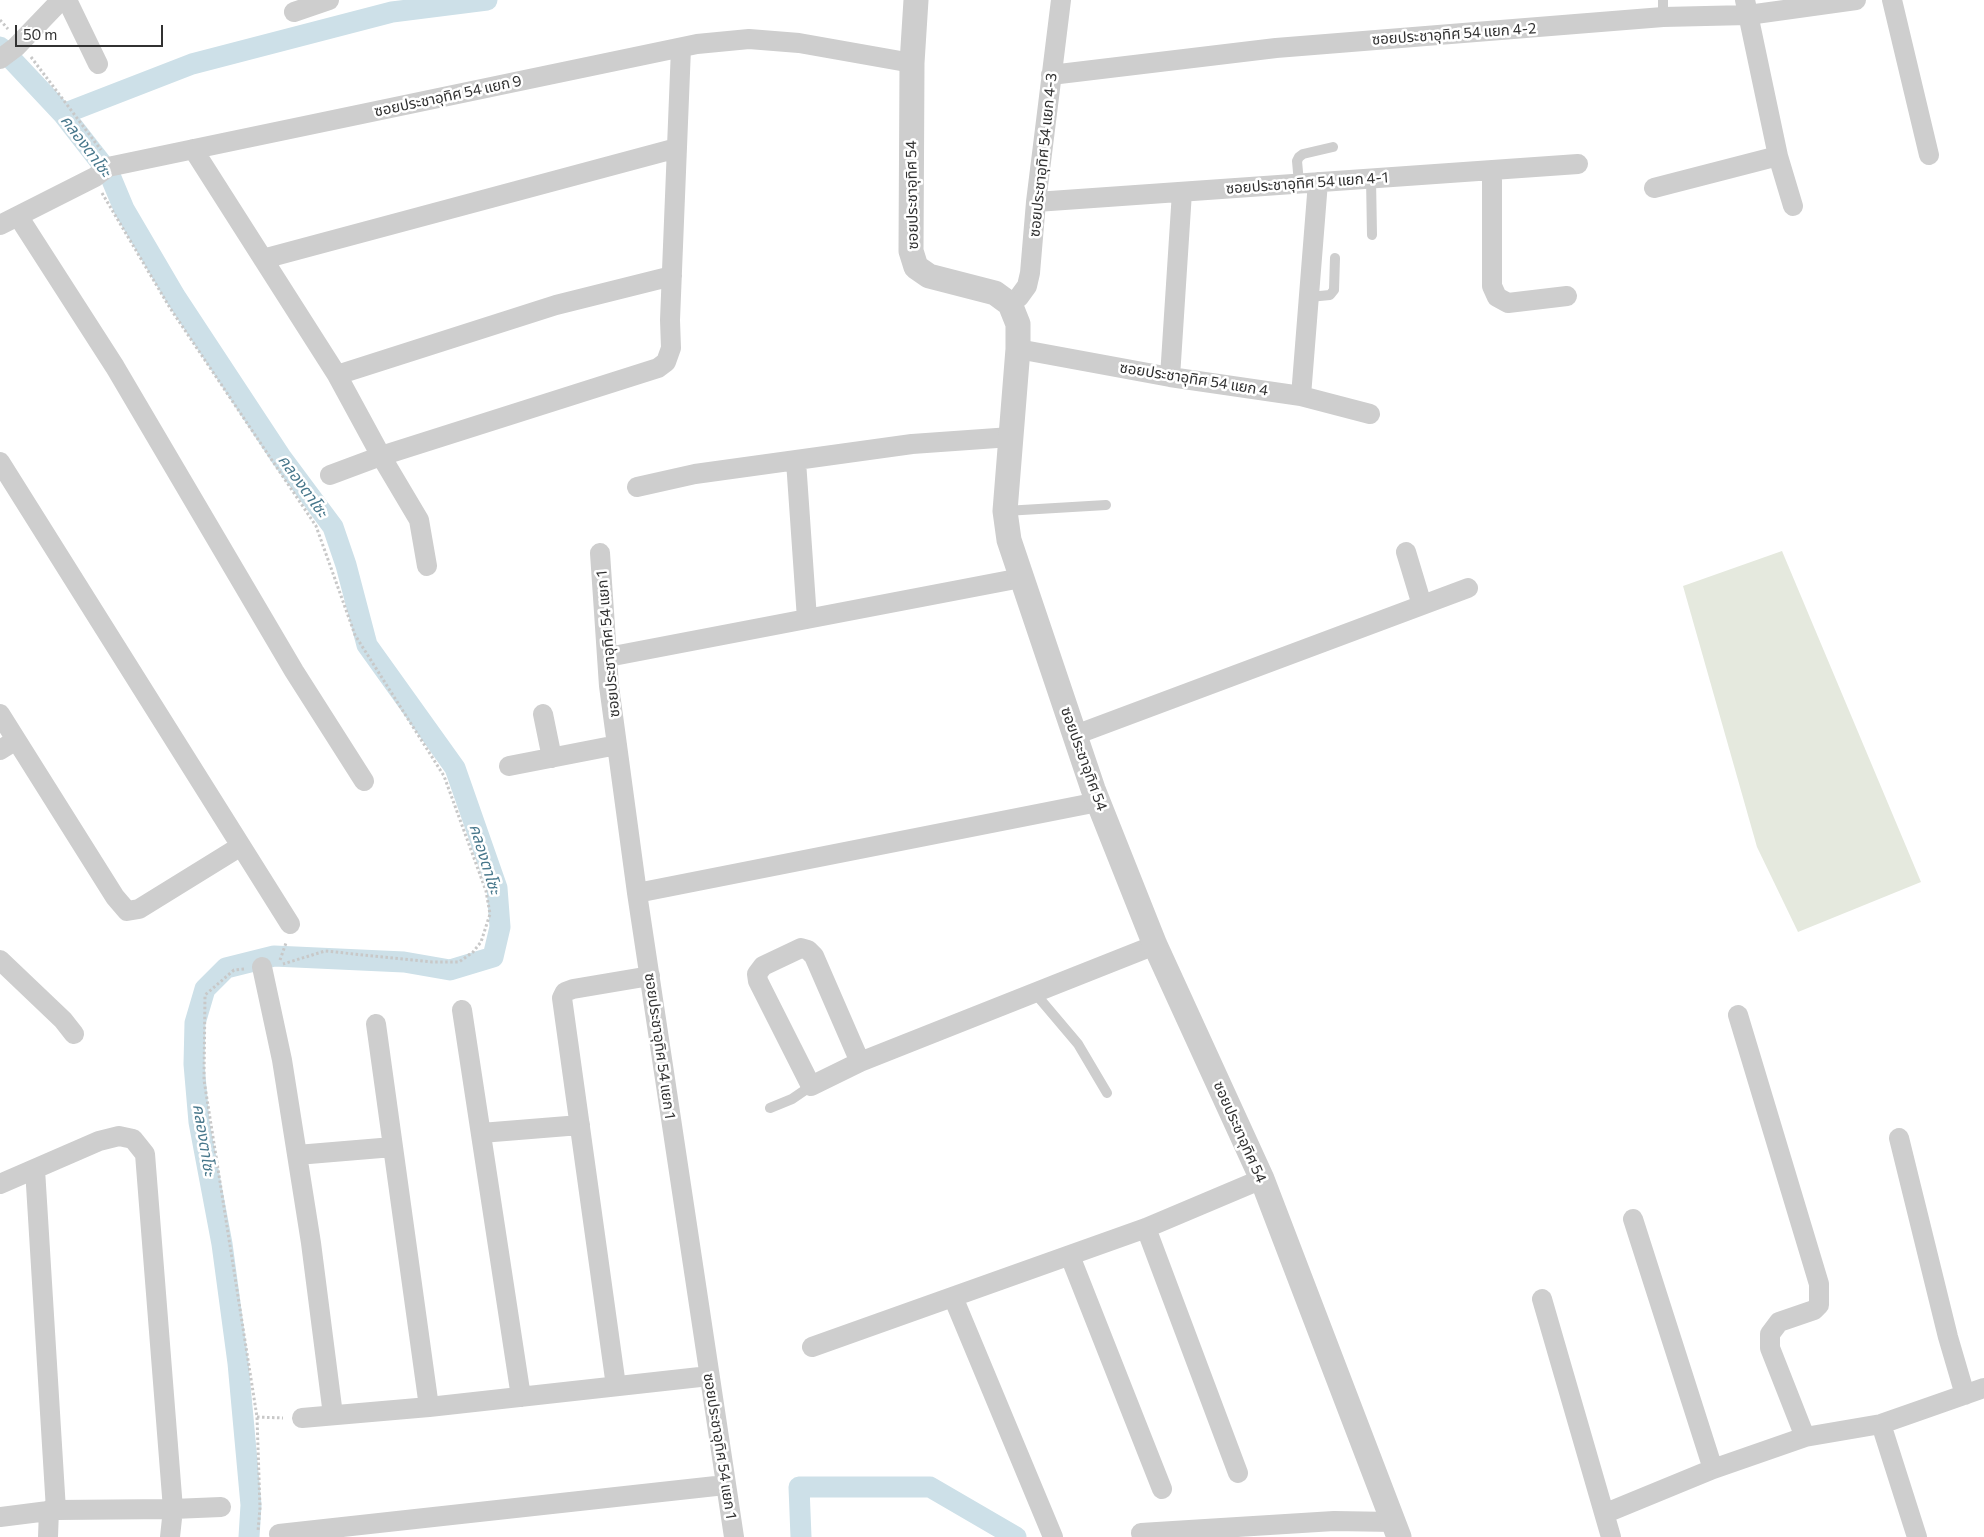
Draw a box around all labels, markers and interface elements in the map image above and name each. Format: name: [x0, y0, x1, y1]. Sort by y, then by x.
scale bar: [18, 15, 165, 47]
street label: ซอยประชาอุทิศ 54 แยก 4-2: [1371, 19, 1537, 49]
text: 50 m: [23, 25, 57, 43]
street label: ซอยประชาอุทิศ 54 แยก 9: [373, 72, 523, 120]
street label: ซอยประชาอุทิศ 54 แยก 4-3: [1025, 72, 1061, 238]
water label: คลองตาโซะ: [57, 111, 115, 181]
street label: ซอยประชาอุทิศ 54: [902, 140, 922, 250]
street label: ซอยประชาอุทิศ 54 แยก 4-1: [1225, 168, 1389, 198]
street label: ซอยประชาอุทิศ 54 แยก 4: [1118, 358, 1270, 400]
water label: คลองตาโซะ: [274, 451, 332, 521]
street label: ซอยประชาอุทิศ 54 แยก 1: [593, 570, 623, 718]
street label: ซอยประชาอุทิศ 54: [1057, 705, 1111, 813]
water label: คลองตาโซะ: [465, 822, 505, 896]
street label: ซอยประชาอุทิศ 54 แยก 1: [641, 972, 679, 1120]
street label: ซอยประชาอุทิศ 54: [1210, 1078, 1270, 1186]
water label: คลองตาโซะ: [189, 1103, 219, 1177]
street label: ซอยประชาอุทิศ 54 แยก 1: [700, 1372, 740, 1520]

